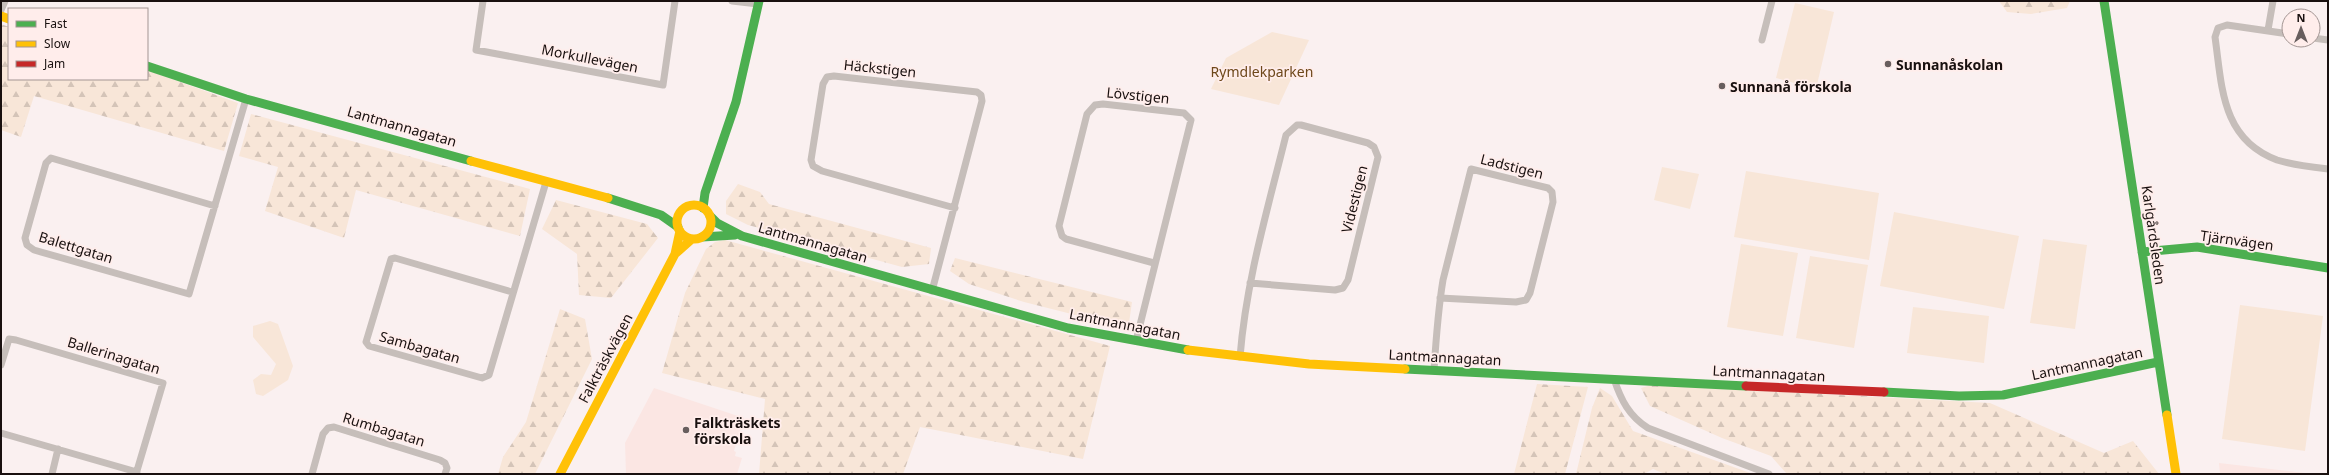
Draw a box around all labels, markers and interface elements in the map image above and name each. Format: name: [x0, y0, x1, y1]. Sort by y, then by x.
legend: [8, 8, 148, 80]
north arrow: [2281, 8, 2321, 48]
text: N: [2297, 10, 2305, 25]
text: Fast: [44, 15, 68, 32]
text: Slow: [44, 35, 71, 52]
street label: Morkullevägen: [540, 39, 640, 77]
text: Jam: [43, 55, 65, 72]
street label: Häckstigen: [843, 55, 917, 81]
place label: Sunnanåskolan: [1896, 55, 2003, 74]
marker: Sunnanåskolan: [1883, 59, 1893, 69]
park label: Rymdlekparken: [1211, 62, 1313, 81]
place label: Sunnanå förskola: [1730, 77, 1852, 96]
marker: Sunnanå förskola: [1717, 81, 1727, 91]
street label: Lövstigen: [1106, 82, 1170, 108]
street label: Lantmannagatan: [345, 101, 459, 151]
street label: Ladstigen: [1478, 149, 1546, 183]
street label: Videstigen: [1336, 163, 1372, 235]
street label: Karlgårdsleden: [2138, 184, 2170, 286]
street label: Lantmannagatan: [756, 217, 870, 267]
street label: Tjärnvägen: [2199, 225, 2275, 255]
street label: Balettgatan: [37, 227, 115, 267]
street label: Lantmannagatan: [1068, 304, 1182, 344]
street label: Falkträskvägen: [573, 310, 637, 406]
street label: Sambagatan: [377, 326, 463, 368]
street label: Ballerinagatan: [65, 332, 163, 378]
street label: Lantmannagatan: [2030, 342, 2144, 384]
street label: Lantmannagatan: [1388, 345, 1502, 369]
street label: Lantmannagatan: [1712, 361, 1826, 385]
street label: Rumbagatan: [341, 407, 427, 451]
place label: Falkträskets förskola: [694, 413, 781, 448]
marker: Falkträskets förskola: [681, 425, 691, 435]

